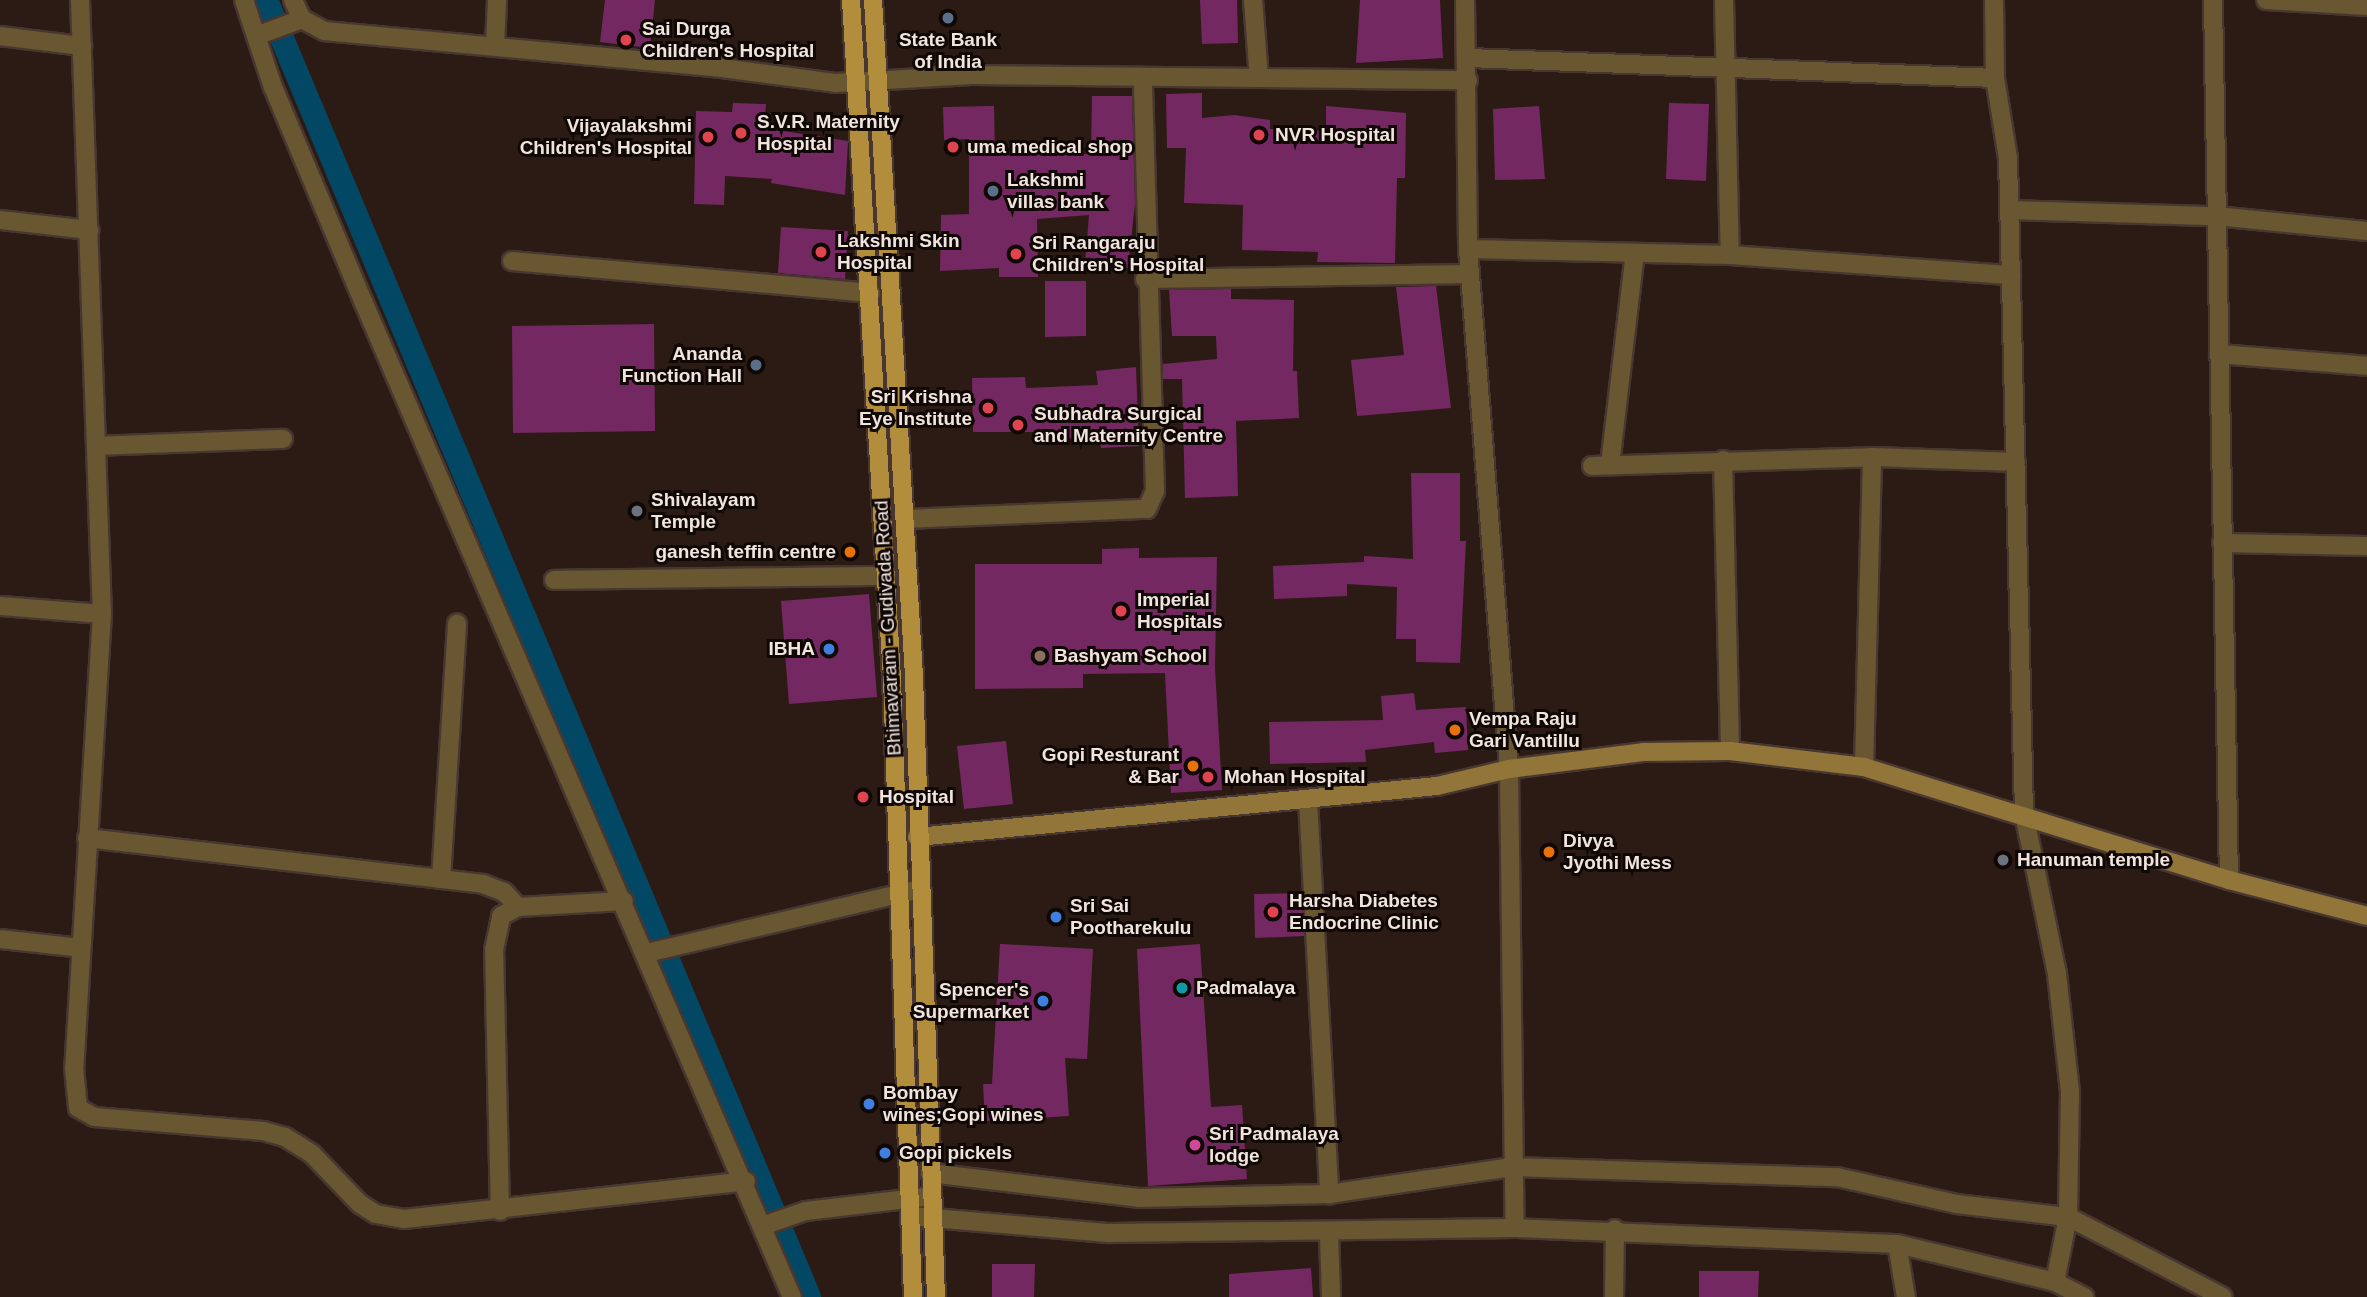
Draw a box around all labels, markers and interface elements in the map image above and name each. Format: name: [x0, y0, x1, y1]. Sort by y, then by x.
marker: State Bank of India: [940, 10, 956, 26]
place label: Sai Durga Children's Hospital: [642, 18, 814, 62]
place label: State Bank of India: [899, 29, 997, 73]
marker: Sai Durga Children's Hospital: [616, 30, 636, 50]
place label: S.V.R. Maternity Hospital: [757, 111, 900, 155]
place label: Vijayalakshmi Children's Hospital: [520, 115, 692, 159]
marker: S.V.R. Maternity Hospital: [731, 123, 751, 143]
place label: NVR Hospital: [1275, 124, 1395, 146]
marker: NVR Hospital: [1249, 125, 1269, 145]
marker: Vijayalakshmi Children's Hospital: [698, 127, 718, 147]
place label: uma medical shop: [967, 136, 1133, 158]
marker: uma medical shop: [945, 139, 961, 155]
place label: Lakshmi villas bank: [1007, 169, 1104, 213]
marker: Lakshmi villas bank: [985, 183, 1001, 199]
place label: Lakshmi Skin Hospital: [837, 230, 959, 274]
place label: Sri Rangaraju Children's Hospital: [1032, 232, 1204, 276]
marker: Lakshmi Skin Hospital: [811, 242, 831, 262]
marker: Sri Rangaraju Children's Hospital: [1006, 244, 1026, 264]
place label: Ananda Function Hall: [622, 343, 742, 387]
marker: Ananda Function Hall: [748, 357, 764, 373]
place label: Sri Krishna Eye Institute: [859, 386, 972, 430]
marker: Sri Krishna Eye Institute: [978, 398, 998, 418]
place label: Subhadra Surgical and Maternity Centre: [1034, 403, 1223, 447]
marker: Subhadra Surgical and Maternity Centre: [1008, 415, 1028, 435]
place label: Shivalayam Temple: [651, 489, 756, 533]
street label: Bhimavaram - Gudivada Road: [870, 500, 906, 756]
marker: Shivalayam Temple: [629, 503, 645, 519]
place label: ganesh teffin centre: [655, 541, 836, 563]
marker: ganesh teffin centre: [842, 544, 858, 560]
place label: Imperial Hospitals: [1137, 589, 1223, 633]
marker: Imperial Hospitals: [1111, 601, 1131, 621]
place label: IBHA: [769, 638, 815, 660]
marker: IBHA: [821, 641, 837, 657]
place label: Bashyam School: [1054, 645, 1207, 667]
marker: Bashyam School: [1032, 648, 1048, 664]
place label: Vempa Raju Gari Vantillu: [1469, 708, 1580, 752]
marker: Vempa Raju Gari Vantillu: [1447, 722, 1463, 738]
place label: Gopi Resturant & Bar: [1042, 744, 1179, 788]
marker: Gopi Resturant & Bar: [1185, 758, 1201, 774]
place label: Mohan Hospital: [1224, 766, 1365, 788]
marker: Mohan Hospital: [1198, 767, 1218, 787]
place label: Hospital: [879, 786, 954, 808]
marker: Hospital: [853, 787, 873, 807]
place label: Divya Jyothi Mess: [1563, 830, 1672, 874]
marker: Divya Jyothi Mess: [1541, 844, 1557, 860]
place label: Hanuman temple: [2017, 849, 2170, 871]
marker: Hanuman temple: [1995, 852, 2011, 868]
place label: Harsha Diabetes Endocrine Clinic: [1289, 890, 1439, 934]
place label: Sri Sai Pootharekulu: [1070, 895, 1191, 939]
marker: Harsha Diabetes Endocrine Clinic: [1263, 902, 1283, 922]
marker: Sri Sai Pootharekulu: [1048, 909, 1064, 925]
place label: Padmalaya: [1196, 977, 1295, 999]
place label: Spencer's Supermarket: [913, 979, 1029, 1023]
marker: Padmalaya: [1174, 980, 1190, 996]
marker: Spencer's Supermarket: [1035, 993, 1051, 1009]
place label: Bombay wines;Gopi wines: [883, 1082, 1043, 1126]
marker: Bombay wines;Gopi wines: [861, 1096, 877, 1112]
place label: Sri Padmalaya lodge: [1209, 1123, 1339, 1167]
marker: Sri Padmalaya lodge: [1187, 1137, 1203, 1153]
place label: Gopi pickels: [899, 1142, 1012, 1164]
marker: Gopi pickels: [877, 1145, 893, 1161]

